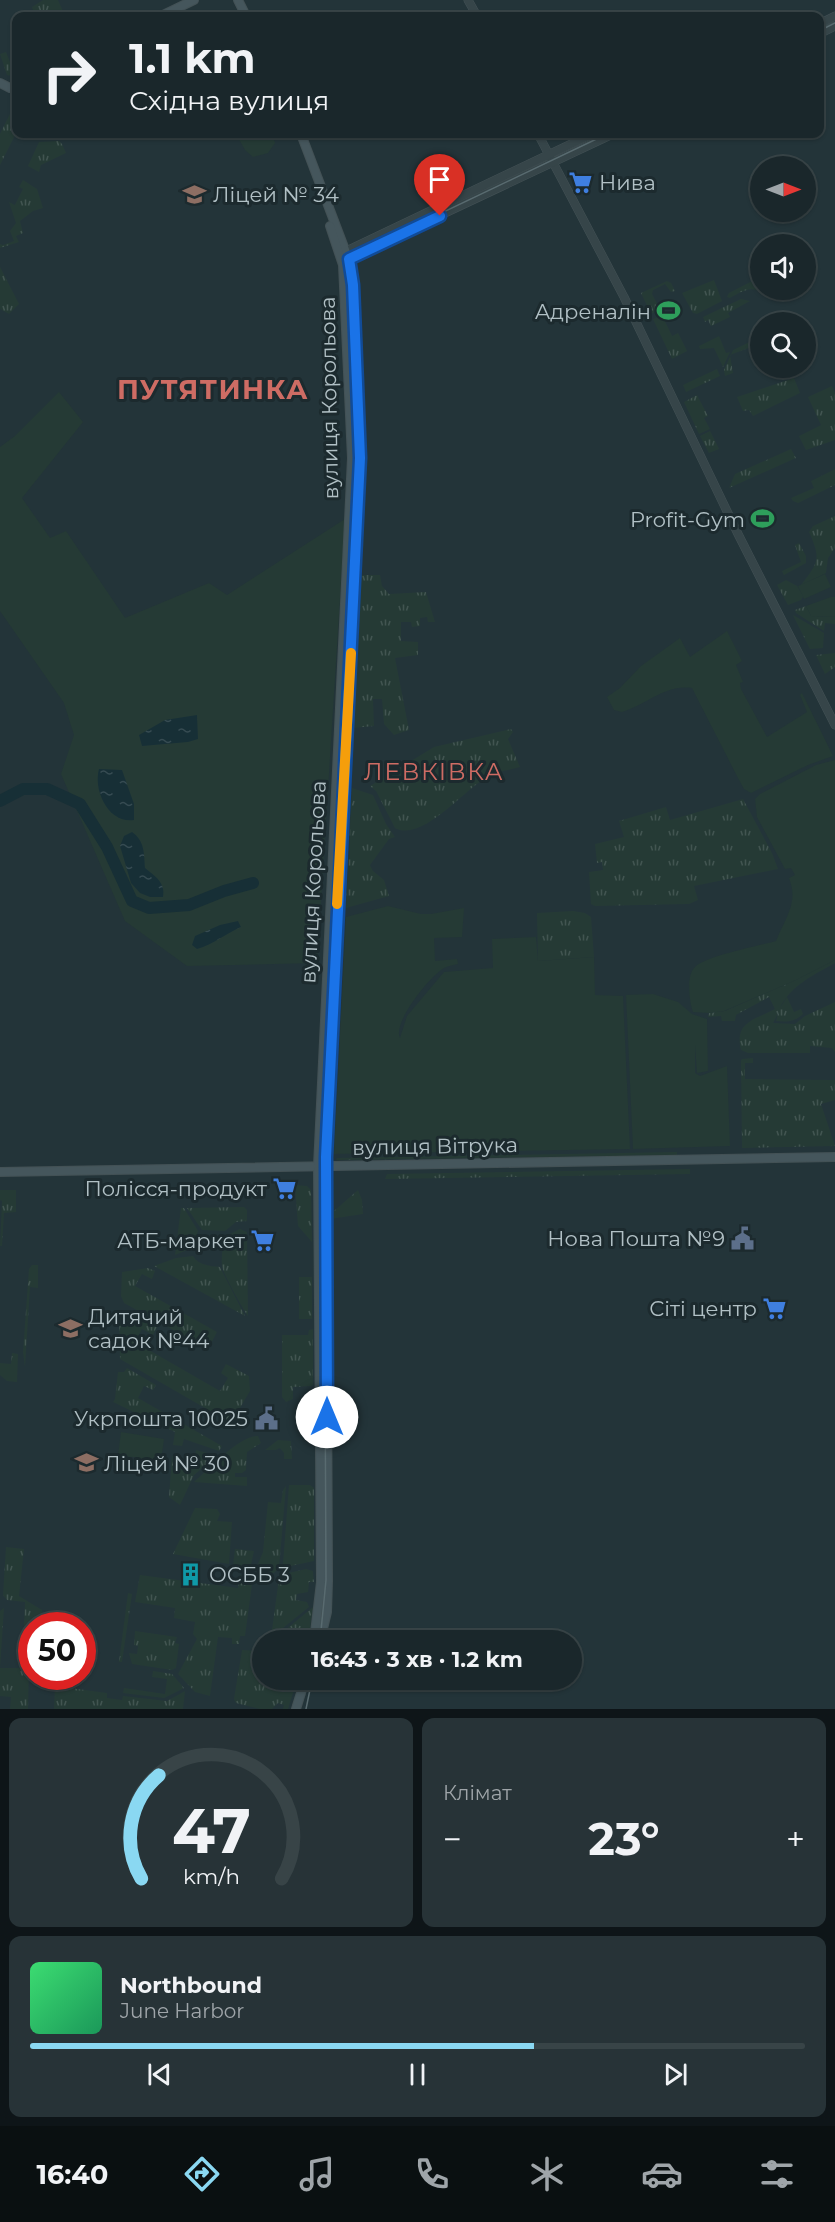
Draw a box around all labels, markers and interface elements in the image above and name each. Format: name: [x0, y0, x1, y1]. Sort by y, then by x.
text: 1.1 km: [129, 32, 256, 84]
icon: right: [30, 36, 108, 114]
text: Східна вулиця: [129, 84, 329, 117]
pin: [414, 154, 465, 216]
north arrow: [750, 156, 816, 222]
map controls: [750, 156, 816, 378]
icon: arrive: [423, 163, 456, 196]
supermarket icon: Нива: [568, 169, 594, 195]
place label: Нива: [599, 170, 656, 195]
school or university icon: Ліцей № 34: [182, 181, 208, 207]
place label: Ліцей № 34: [213, 182, 339, 207]
button: sound: [750, 234, 816, 300]
street label: вулиця Корольова: [315, 296, 343, 500]
sports icon: Адреналін: [656, 298, 682, 324]
place label: Адреналін: [535, 299, 651, 324]
button: search: [750, 312, 816, 378]
district label: ПУТЯТИНКА: [117, 373, 309, 406]
sports icon: Profit-Gym: [750, 506, 776, 532]
place label: Profit-Gym: [630, 507, 745, 532]
district label: ЛЕВКІВКА: [364, 757, 504, 786]
street label: вулиця Корольова: [295, 780, 331, 984]
street label: вулиця Вітрука: [352, 1132, 518, 1160]
supermarket icon: Полісся-продукт: [272, 1175, 298, 1201]
place label: Полісся-продукт: [84, 1176, 267, 1201]
public building icon: Нова Пошта №9: [730, 1225, 756, 1251]
place label: Нова Пошта №9: [547, 1226, 725, 1251]
supermarket icon: АТБ-маркет: [250, 1227, 276, 1253]
place label: АТБ-маркет: [117, 1228, 245, 1253]
supermarket icon: Сіті центр: [762, 1295, 788, 1321]
place label: Сіті центр: [649, 1296, 757, 1321]
place label: Дитячий садок №44: [88, 1304, 210, 1353]
school or university icon: Дитячий садок №44: [57, 1315, 83, 1341]
position arrow: [295, 1385, 359, 1449]
public building icon: Укрпошта 10025: [253, 1405, 279, 1431]
place label: Укрпошта 10025: [74, 1406, 248, 1431]
school or university icon: Ліцей № 30: [73, 1450, 99, 1476]
place label: Ліцей № 30: [104, 1451, 230, 1476]
building icon: ОСББ 3: [178, 1561, 204, 1587]
place label: ОСББ 3: [209, 1562, 290, 1587]
speed limit sign: 50: [18, 1612, 96, 1690]
text: 16:43 · 3 хв · 1.2 km: [311, 1646, 523, 1673]
text: Клімат: [443, 1781, 512, 1805]
text: 47: [171, 1793, 251, 1869]
text: 23°: [588, 1811, 660, 1866]
text: −: [443, 1819, 462, 1859]
text: +: [786, 1819, 805, 1859]
text: km/h: [182, 1864, 240, 1890]
text: Northbound: [120, 1972, 262, 1999]
text: June Harbor: [120, 1999, 244, 2023]
icon: previous: [143, 2058, 176, 2091]
icon: pause: [401, 2058, 434, 2091]
icon: next: [659, 2058, 692, 2091]
icon: directions: [181, 2153, 223, 2195]
icon: music: [296, 2153, 338, 2195]
icon: phone: [411, 2153, 453, 2195]
icon: climate: [526, 2153, 568, 2195]
icon: car: [641, 2153, 683, 2195]
icon: filters: [756, 2153, 798, 2195]
text: 16:40: [37, 2158, 108, 2191]

